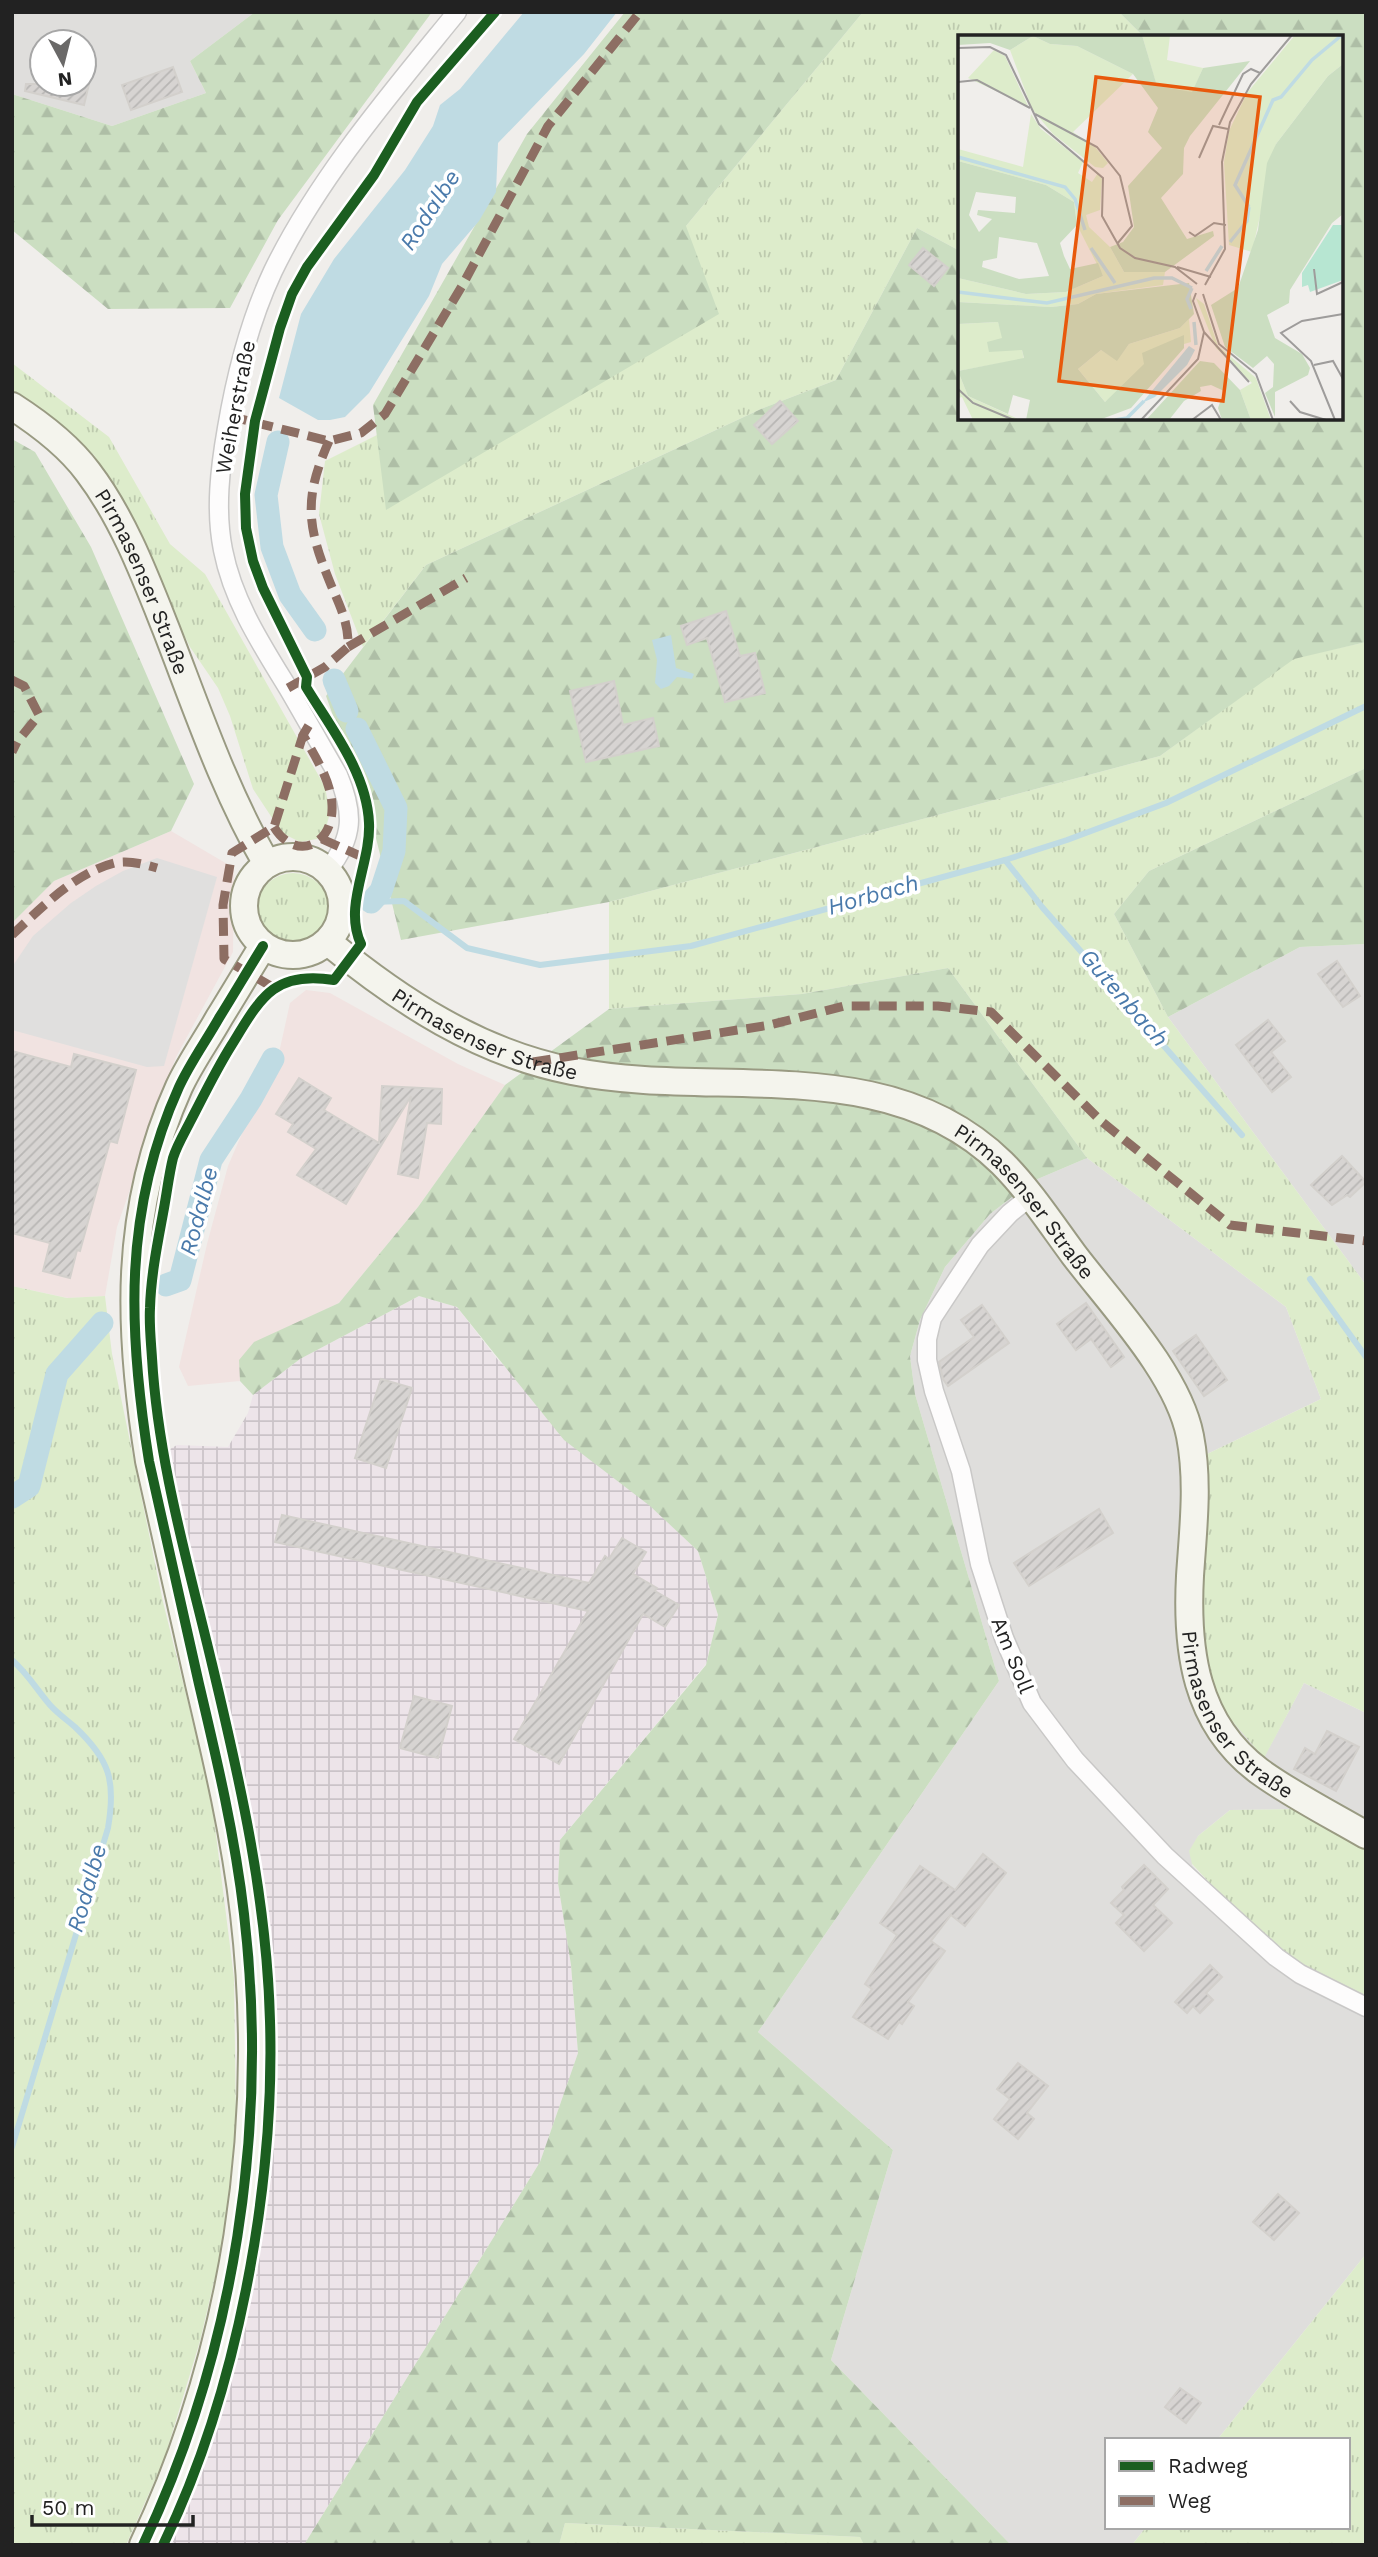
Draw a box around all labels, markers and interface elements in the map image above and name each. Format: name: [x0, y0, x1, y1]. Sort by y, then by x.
north arrow: [28, 28, 98, 98]
inset map: [958, 35, 1343, 420]
text: N: [57, 67, 73, 92]
water label: Rodalbe: [394, 165, 466, 255]
street label: Weiherstraße: [210, 338, 260, 476]
street label: Pirmasenser Straße: [90, 484, 195, 678]
water label: Horbach: [824, 869, 922, 921]
water label: Gutenbach: [1074, 944, 1174, 1052]
street label: Pirmasenser Straße: [388, 982, 580, 1084]
street label: Pirmasenser Straße: [950, 1117, 1100, 1284]
water label: Rodalbe: [174, 1164, 224, 1258]
street label: Am Soll: [986, 1613, 1040, 1697]
street label: Pirmasenser Straße: [1178, 1629, 1298, 1803]
water label: Rodalbe: [62, 1841, 112, 1935]
legend: [1105, 2438, 1350, 2529]
text: Radweg: [1168, 2453, 1248, 2478]
scale bar: [32, 2484, 192, 2528]
text: Weg: [1168, 2488, 1212, 2513]
text: 50 m: [42, 2495, 94, 2520]

